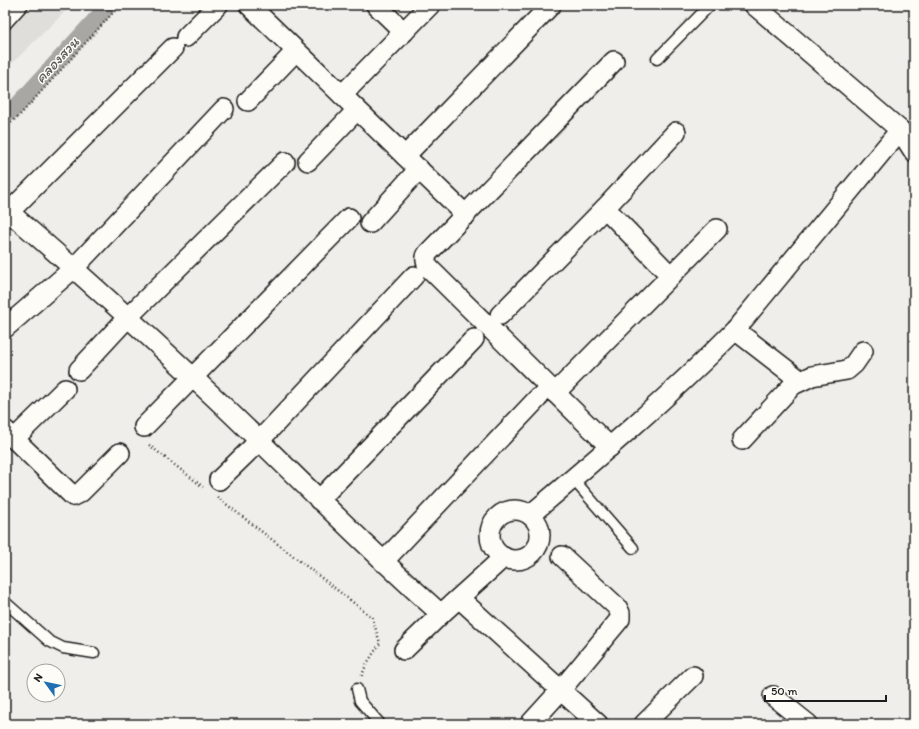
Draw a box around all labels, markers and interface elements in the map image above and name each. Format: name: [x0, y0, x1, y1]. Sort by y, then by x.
water label: คลองสวน: [31, 33, 83, 87]
north arrow: [26, 663, 66, 703]
text: N: [31, 671, 46, 684]
scale bar: [765, 677, 886, 703]
text: 50 m: [771, 684, 797, 698]

